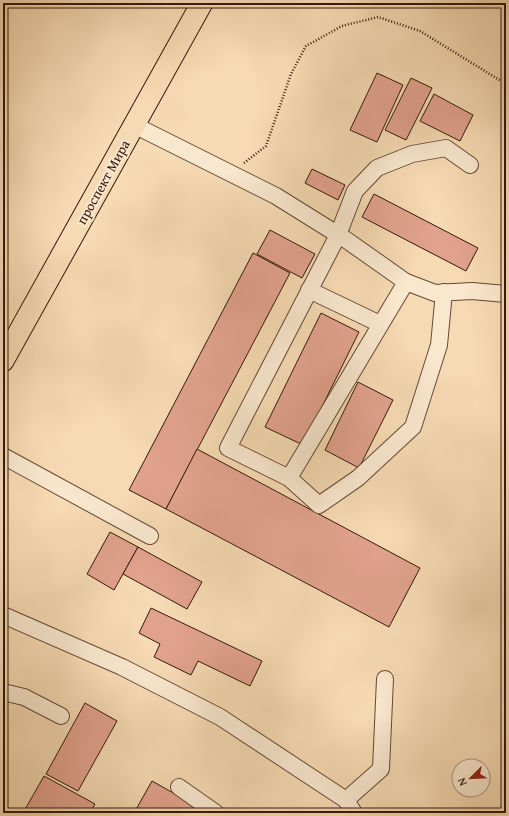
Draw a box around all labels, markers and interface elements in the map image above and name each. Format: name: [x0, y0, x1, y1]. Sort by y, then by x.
street label: проспект Мира: [71, 136, 135, 228]
north arrow: [451, 758, 491, 798]
text: N: [453, 775, 471, 789]

